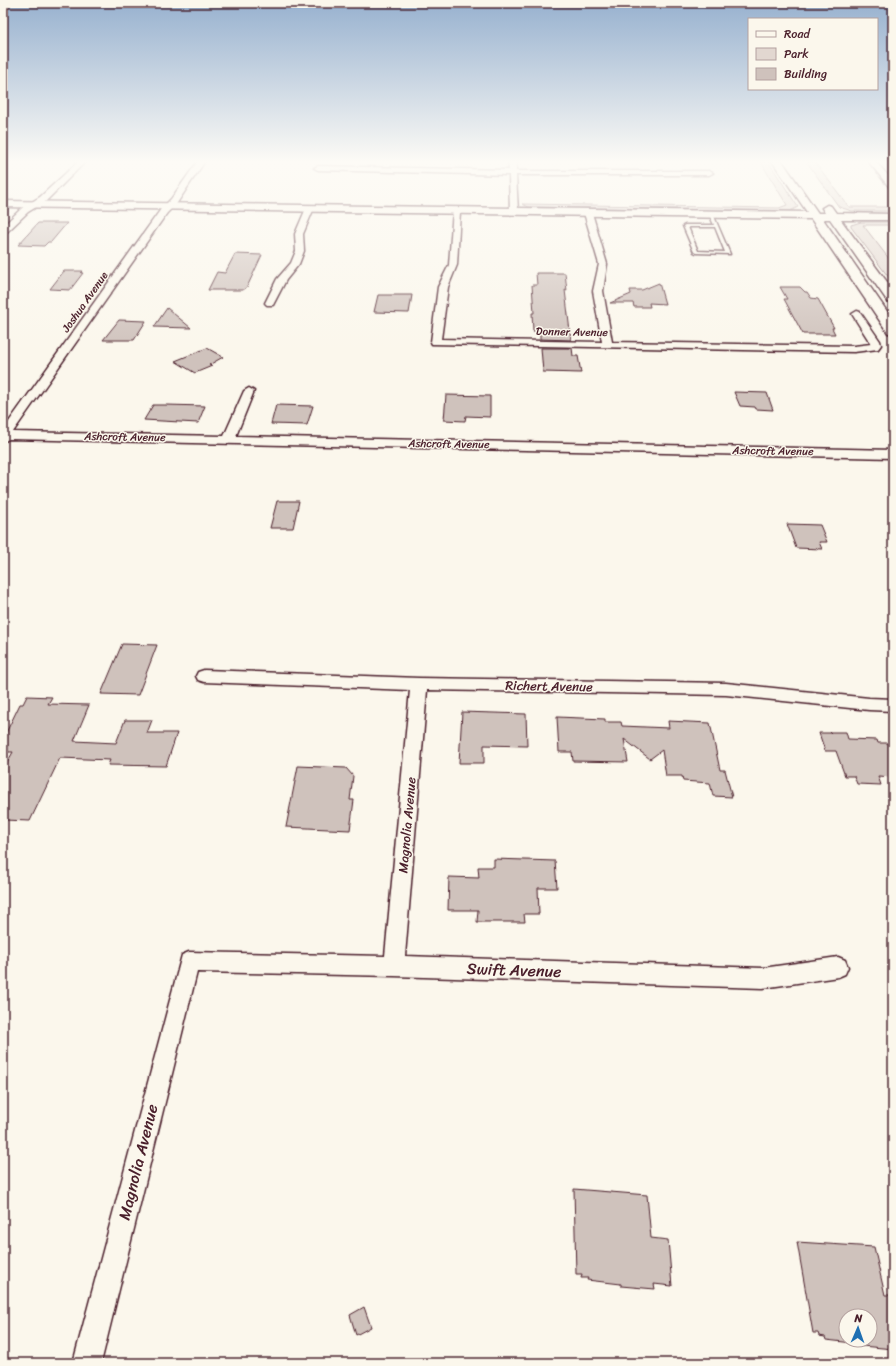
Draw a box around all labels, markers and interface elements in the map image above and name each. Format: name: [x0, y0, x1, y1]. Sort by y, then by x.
legend: [748, 18, 878, 90]
text: Road: [784, 23, 811, 45]
text: Park: [784, 43, 809, 65]
text: Building: [784, 63, 827, 85]
street label: Joshua Avenue: [56, 267, 114, 337]
street label: Donner Avenue: [536, 322, 609, 342]
street label: Ashcroft Avenue: [83, 427, 166, 447]
street label: Ashcroft Avenue: [407, 434, 490, 454]
street label: Ashcroft Avenue: [731, 441, 814, 461]
street label: Richert Avenue: [505, 674, 593, 698]
street label: Magnolia Avenue: [391, 776, 423, 874]
street label: Swift Avenue: [466, 954, 562, 986]
street label: Magnolia Avenue: [110, 1101, 166, 1223]
north arrow: [838, 1308, 878, 1348]
text: N: [853, 1309, 863, 1328]

